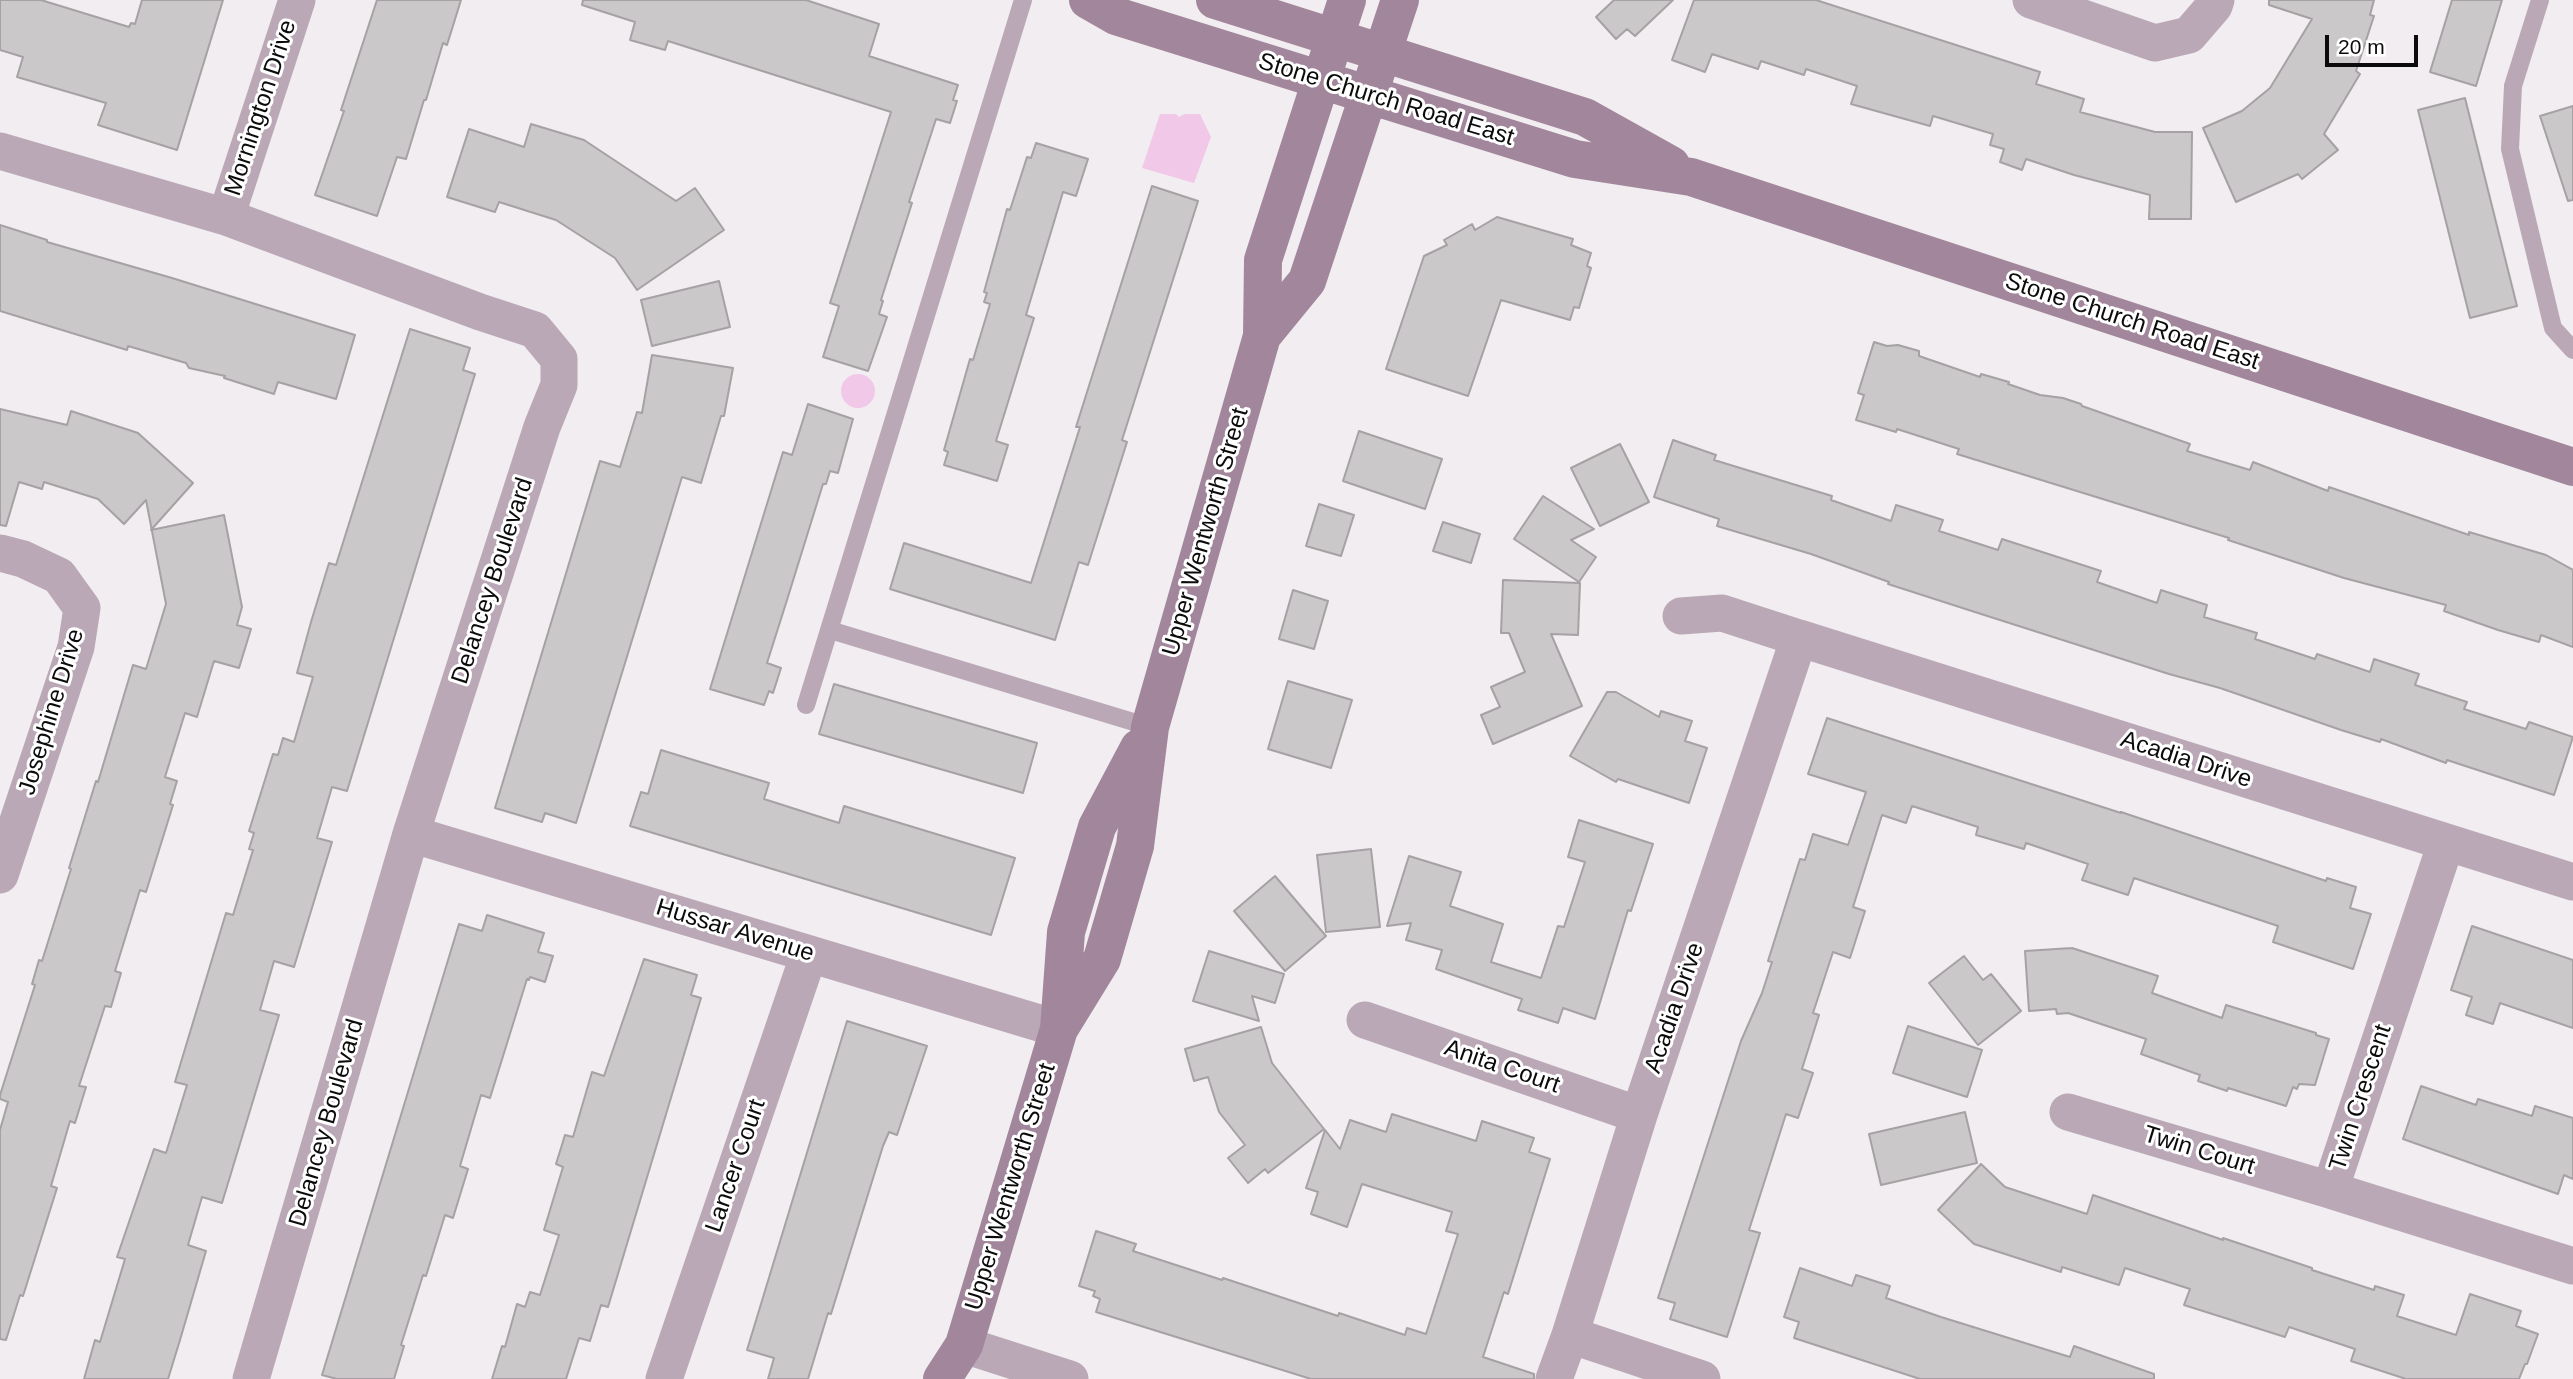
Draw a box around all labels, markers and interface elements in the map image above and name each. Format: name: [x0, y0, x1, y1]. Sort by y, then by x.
street label: Mornington Drive: [219, 17, 303, 199]
scale bar: [2328, 21, 2421, 65]
text: 20 m: [2338, 35, 2385, 58]
street label: Stone Church Road East: [1255, 47, 1517, 153]
street label: Stone Church Road East: [2001, 267, 2263, 377]
street label: Upper Wentworth Street: [1157, 405, 1255, 659]
street label: Delancey Boulevard: [446, 474, 540, 688]
street label: Josephine Drive: [13, 626, 91, 798]
street label: Acadia Drive: [2117, 725, 2255, 795]
street label: Hussar Avenue: [653, 893, 817, 969]
street label: Acadia Drive: [1639, 939, 1711, 1077]
street label: Delancey Boulevard: [284, 1016, 370, 1230]
street label: Twin Crescent: [2324, 1021, 2398, 1175]
street label: Anita Court: [1441, 1034, 1563, 1100]
street label: Upper Wentworth Street: [960, 1060, 1062, 1314]
street label: Lancer Court: [700, 1096, 772, 1236]
street label: Twin Court: [2140, 1120, 2258, 1182]

